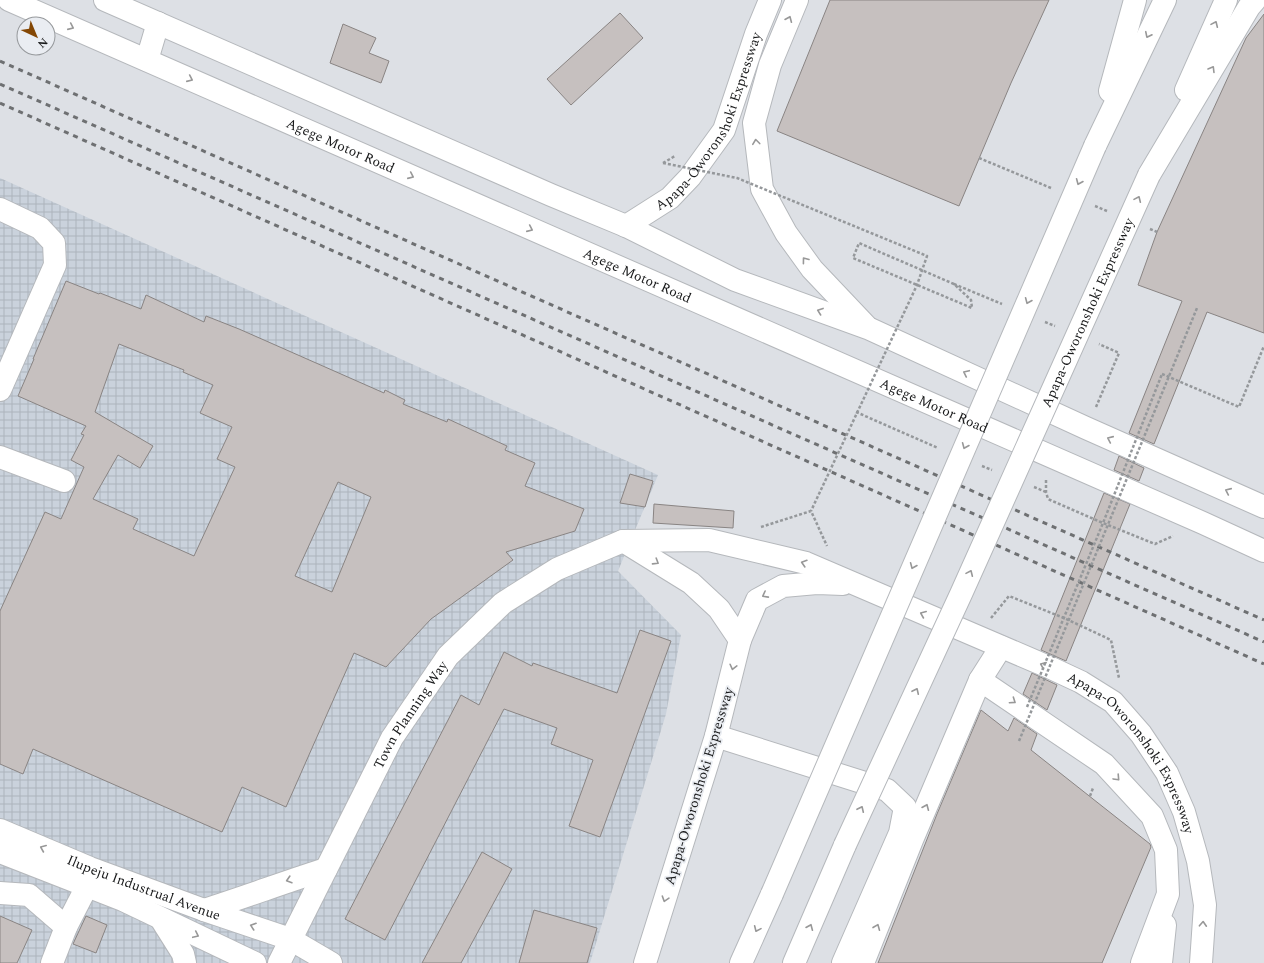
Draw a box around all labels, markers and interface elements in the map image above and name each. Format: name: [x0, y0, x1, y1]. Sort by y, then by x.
one-way arrow: [785, 15, 793, 22]
north arrow: [16, 16, 56, 56]
one-way arrow: [1210, 20, 1218, 28]
one-way arrow: [66, 22, 74, 30]
street label: Apapa-Oworonshoki Expressway: [651, 28, 767, 215]
one-way arrow: [1145, 31, 1153, 38]
text: N: [33, 34, 52, 52]
one-way arrow: [1208, 66, 1215, 73]
one-way arrow: [185, 74, 193, 82]
street label: Agege Motor Road: [283, 112, 398, 178]
one-way arrow: [752, 139, 761, 145]
one-way arrow: [407, 171, 415, 179]
one-way arrow: [1076, 178, 1084, 185]
one-way arrow: [1133, 196, 1141, 204]
street label: Apapa-Oworonshoki Expressway: [1036, 213, 1140, 411]
one-way arrow: [527, 224, 534, 232]
street label: Agege Motor Road: [580, 242, 695, 308]
one-way arrow: [803, 257, 810, 264]
one-way arrow: [1024, 298, 1032, 305]
one-way arrow: [817, 308, 824, 316]
one-way arrow: [962, 370, 970, 378]
street label: Agege Motor Road: [877, 372, 992, 438]
one-way arrow: [1106, 435, 1113, 443]
one-way arrow: [962, 442, 970, 450]
one-way arrow: [1225, 488, 1232, 496]
one-way arrow: [652, 557, 659, 564]
one-way arrow: [800, 559, 807, 568]
one-way arrow: [910, 562, 918, 569]
one-way arrow: [965, 570, 973, 578]
one-way arrow: [762, 591, 770, 598]
one-way arrow: [920, 610, 927, 618]
street label: Town Planning Way: [368, 655, 453, 773]
one-way arrow: [1039, 662, 1047, 670]
one-way arrow: [730, 663, 738, 670]
street label: Apapa-Oworonshoki Expressway: [1064, 666, 1200, 837]
street label: Apapa-Oworonshoki Expressway: [659, 683, 739, 887]
one-way arrow: [911, 688, 919, 696]
one-way arrow: [1008, 696, 1015, 703]
one-way arrow: [1112, 773, 1120, 781]
one-way arrow: [922, 803, 930, 810]
one-way arrow: [856, 806, 864, 814]
one-way arrow: [39, 845, 47, 853]
street label: Ilupeju Industrual Avenue: [64, 849, 224, 925]
one-way arrow: [285, 876, 292, 884]
one-way arrow: [661, 895, 670, 902]
one-way arrow: [1199, 921, 1208, 927]
one-way arrow: [250, 923, 257, 931]
one-way arrow: [873, 923, 881, 930]
one-way arrow: [805, 924, 813, 931]
one-way arrow: [753, 925, 761, 932]
one-way arrow: [191, 930, 199, 938]

